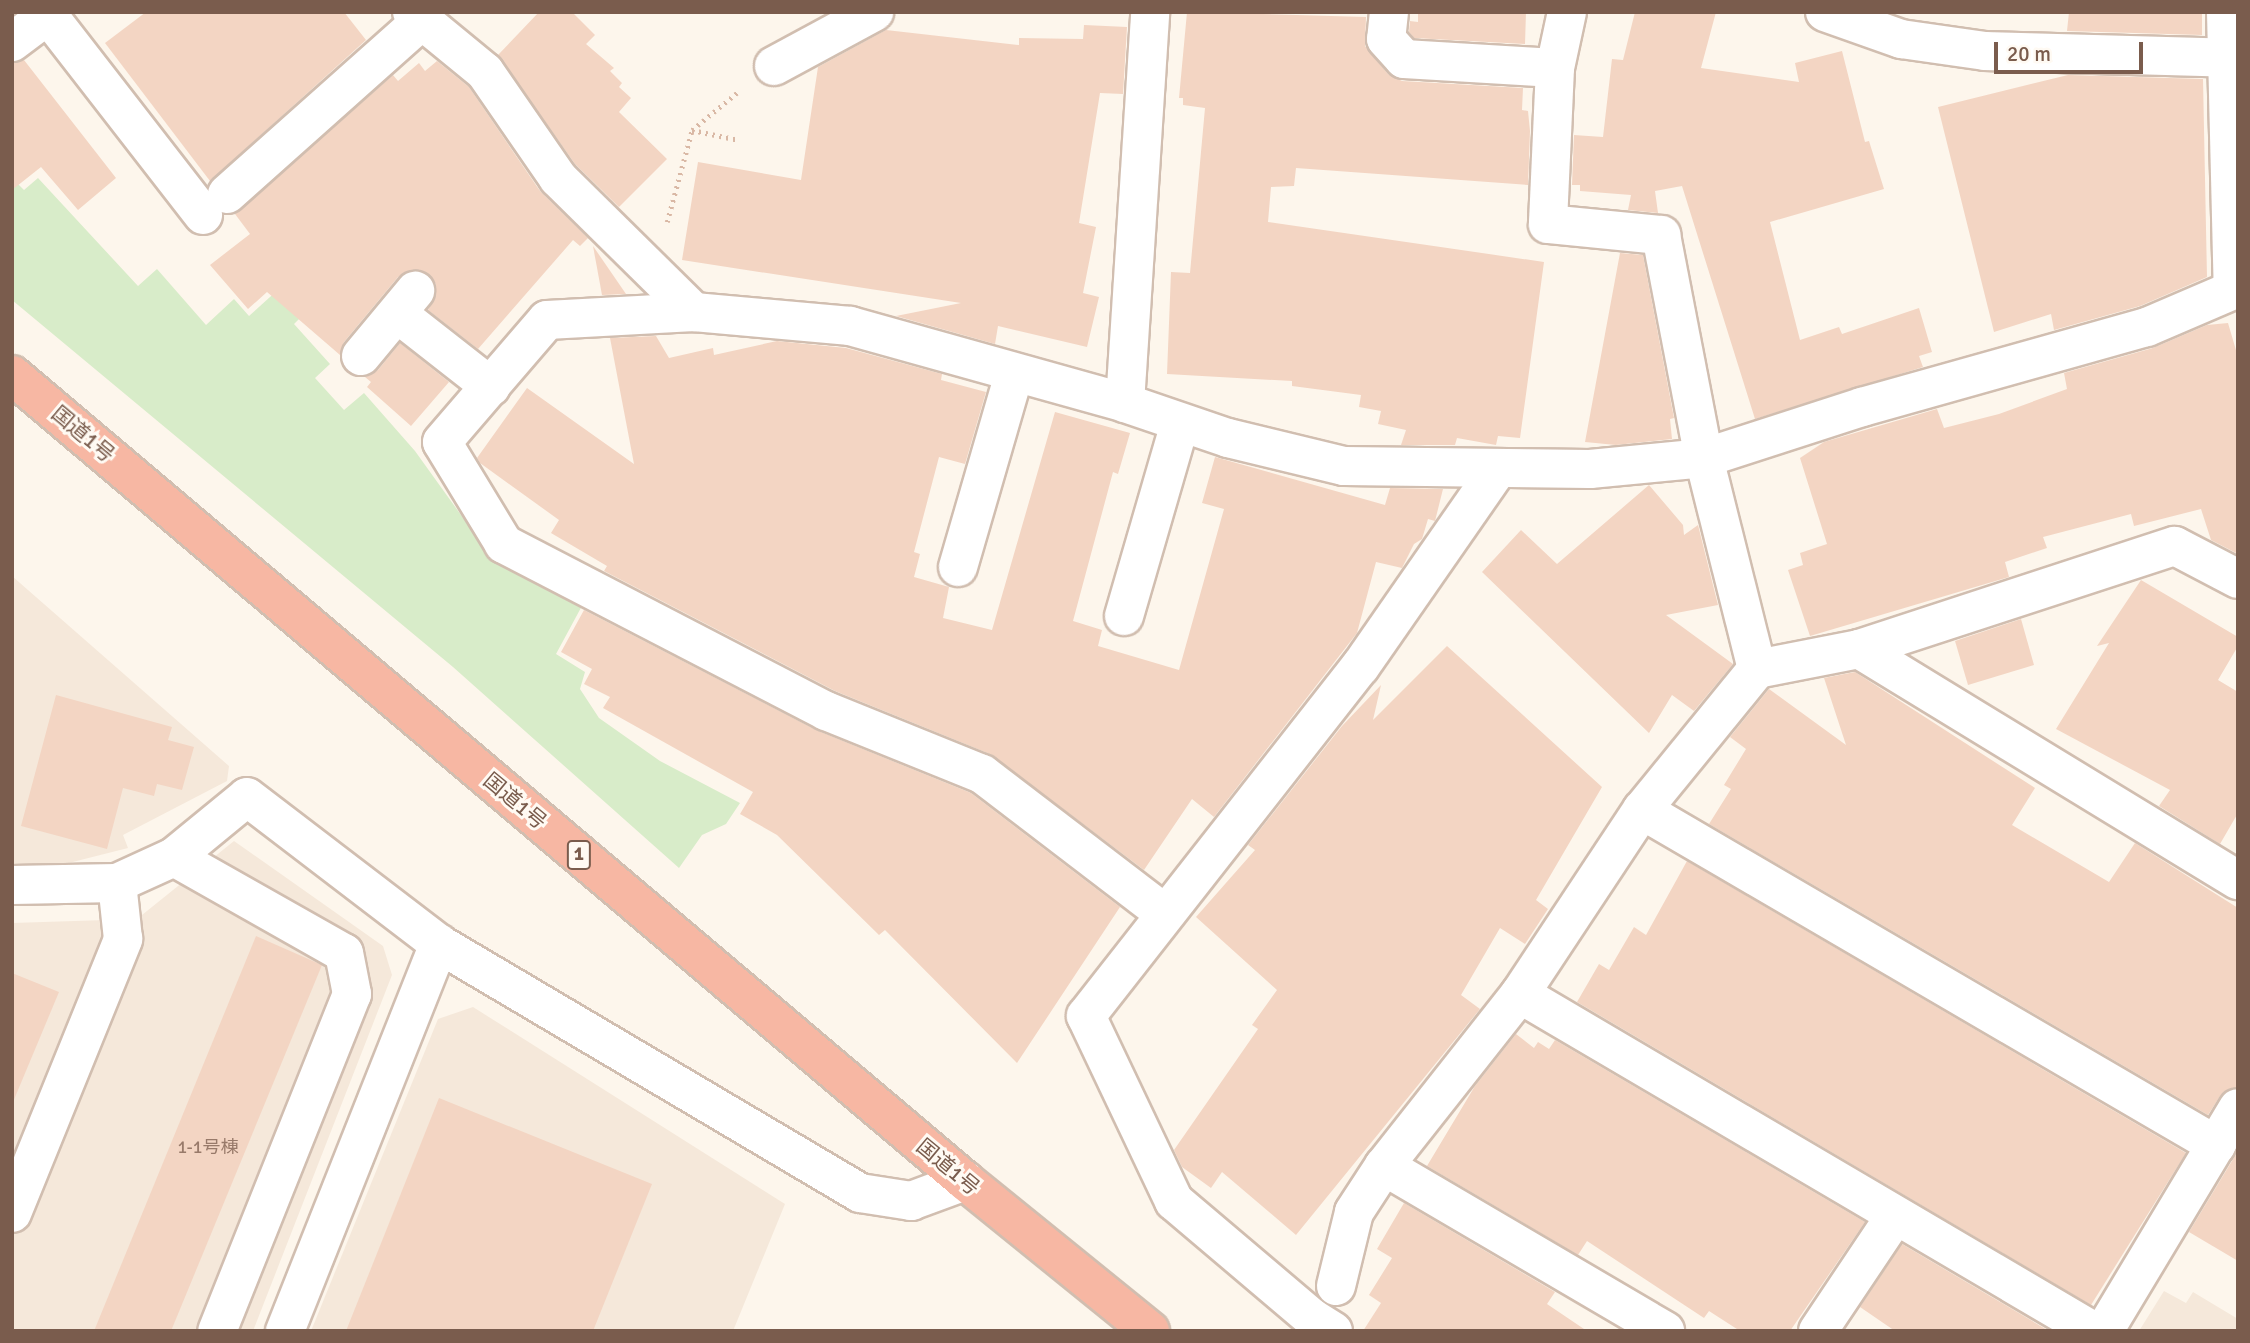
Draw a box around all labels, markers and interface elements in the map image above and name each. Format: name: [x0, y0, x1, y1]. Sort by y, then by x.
scale bar: [1998, 28, 2147, 72]
text: 20 m: [2007, 41, 2051, 67]
street label: 国道1号: [46, 400, 120, 468]
street label: 国道1号: [478, 767, 552, 835]
road number: 1: [567, 840, 591, 870]
street label: 国道1号: [911, 1133, 985, 1201]
house number: 1-1号棟: [177, 1136, 239, 1158]

